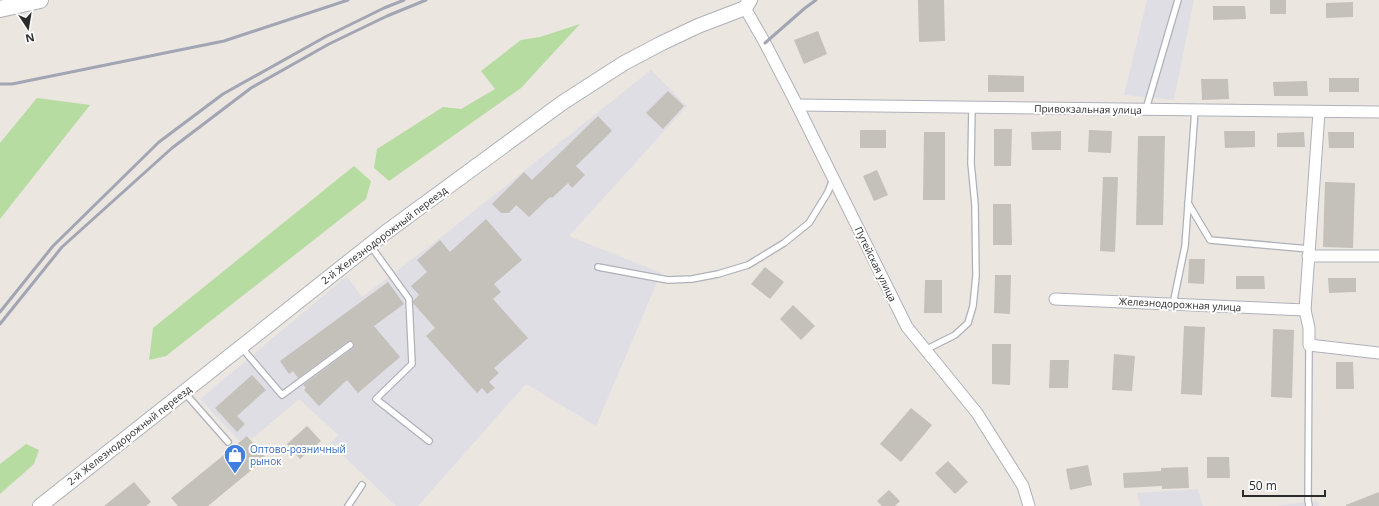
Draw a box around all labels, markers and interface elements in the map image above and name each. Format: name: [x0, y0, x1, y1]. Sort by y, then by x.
north arrow: [8, 8, 48, 48]
text: N: [24, 30, 36, 47]
street label: Привокзальная улица: [1034, 101, 1142, 117]
street label: 2-й Железнодорожный переезд: [318, 183, 450, 287]
street label: Путейская улица: [852, 224, 900, 304]
street label: Железнодорожная улица: [1118, 294, 1242, 314]
street label: 2-й Железнодорожный переезд: [64, 382, 194, 488]
shop icon: Оптово-розничный рынок: [222, 442, 248, 475]
place label: Оптово-розничный рынок: [250, 442, 346, 468]
scale bar: [1243, 472, 1325, 498]
text: 50 m: [1249, 477, 1277, 494]

